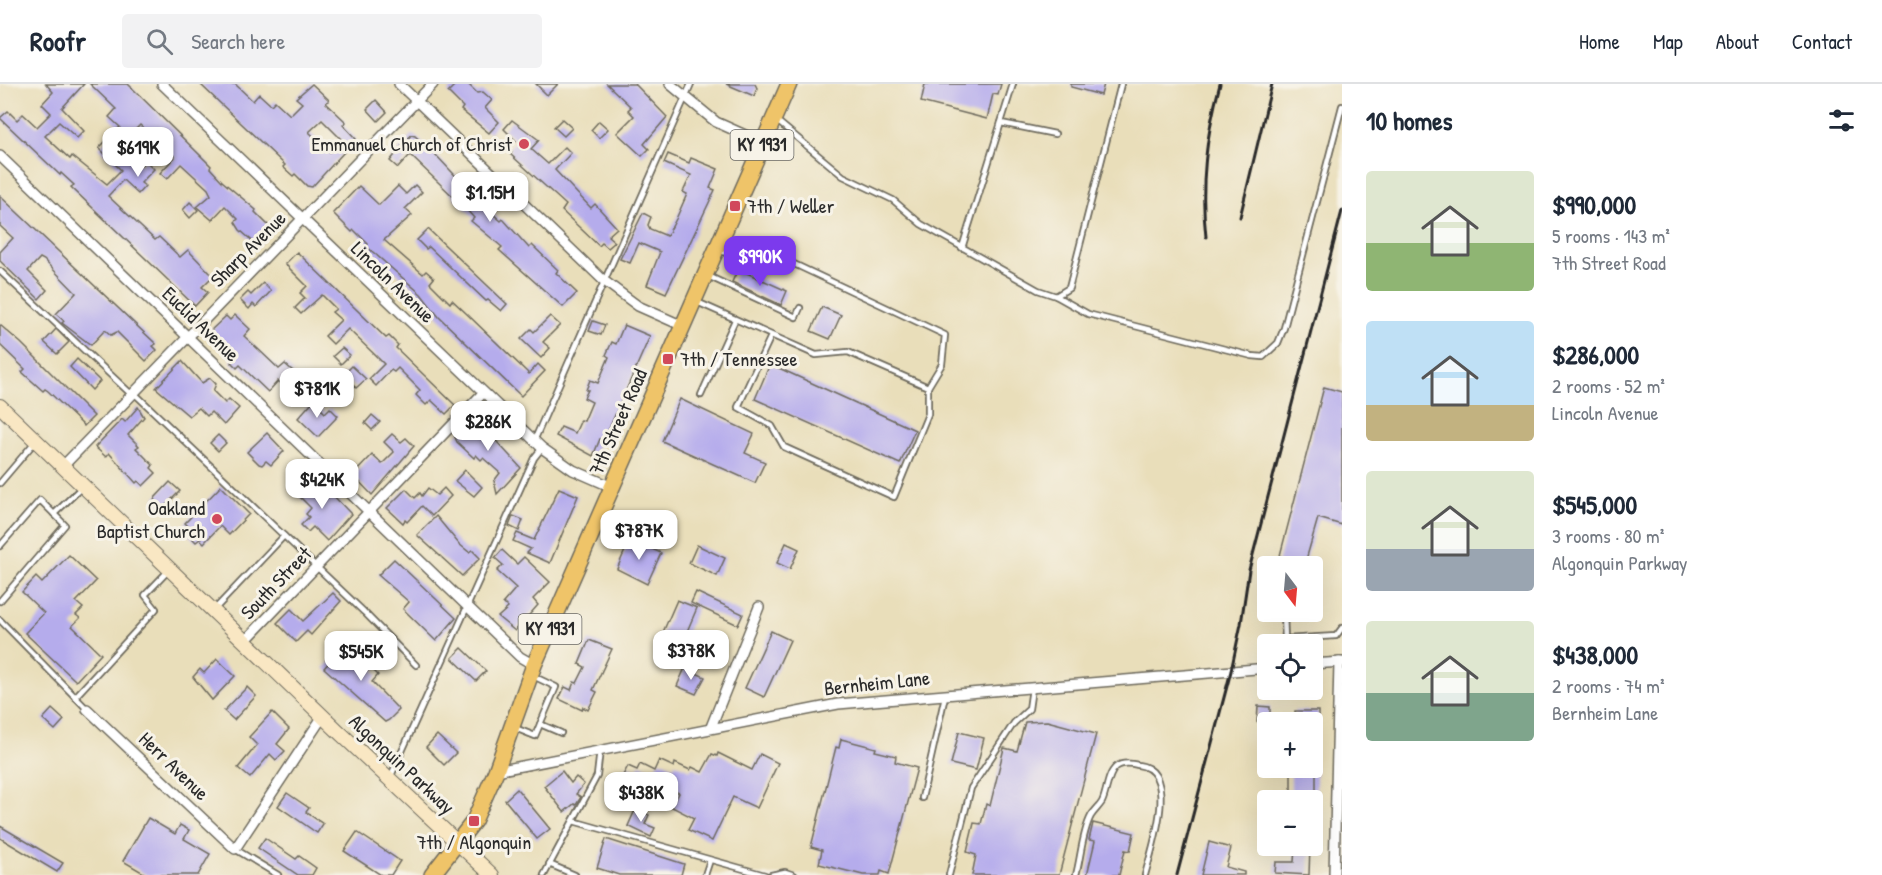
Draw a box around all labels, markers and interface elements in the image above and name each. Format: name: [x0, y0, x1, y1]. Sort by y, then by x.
search box: [122, 14, 542, 68]
text: Roofr: [30, 22, 86, 60]
icon: search: [143, 25, 176, 58]
text: Search here: [191, 26, 285, 56]
text: Home: [1579, 27, 1620, 56]
text: Map: [1653, 27, 1683, 56]
text: About: [1716, 27, 1759, 56]
text: Contact: [1792, 27, 1852, 56]
text: 10 homes: [1366, 103, 1453, 138]
icon: filters: [1825, 104, 1858, 137]
pin: $619K: [96, 127, 180, 178]
place label: Emmanuel Church of Christ: [311, 130, 513, 157]
road number: KY 1931: [730, 130, 794, 160]
text: $619K: [116, 133, 160, 160]
marker: Emmanuel Church of Christ: [517, 137, 531, 151]
pin: $1.15M: [441, 172, 539, 223]
text: $1.15M: [465, 178, 515, 205]
text: $990,000: [1552, 187, 1636, 222]
place label: 7th / Weller: [747, 192, 835, 219]
icon: home: [1414, 195, 1486, 267]
marker: 7th / Weller: [728, 199, 742, 213]
street label: Sharp Avenue: [204, 205, 292, 292]
text: 5 rooms · 143 m²: [1552, 222, 1670, 249]
street label: Lincoln Avenue: [346, 235, 441, 328]
pin: $990K: [718, 236, 802, 287]
text: $990K: [738, 242, 782, 269]
text: 7th Street Road: [1552, 249, 1666, 276]
street label: Euclid Avenue: [157, 280, 246, 367]
text: $286,000: [1552, 337, 1639, 372]
place label: 7th / Tennessee: [680, 345, 798, 372]
icon: home: [1414, 345, 1486, 417]
marker: 7th / Tennessee: [661, 352, 675, 366]
street label: 7th Street Road: [582, 364, 653, 479]
pin: $781K: [275, 368, 359, 419]
text: 2 rooms · 52 m²: [1552, 372, 1665, 399]
text: $781K: [294, 374, 340, 401]
text: Lincoln Avenue: [1552, 399, 1658, 426]
pin: $286K: [446, 401, 530, 452]
text: $286K: [465, 407, 511, 434]
pin: $424K: [280, 459, 364, 510]
text: $424K: [300, 465, 344, 492]
text: $545,000: [1552, 487, 1637, 522]
place label: Oakland Baptist Church: [97, 494, 205, 544]
icon: home: [1414, 495, 1486, 567]
pin: $787K: [597, 510, 681, 561]
marker: Oakland Baptist Church: [210, 512, 224, 526]
text: $787K: [614, 516, 664, 543]
text: 3 rooms · 80 m²: [1552, 522, 1664, 549]
street label: South Street: [234, 539, 318, 625]
text: Algonquin Parkway: [1552, 549, 1687, 576]
north arrow: [1257, 556, 1323, 622]
map controls: [1257, 556, 1323, 856]
road number: KY 1931: [518, 614, 582, 644]
pin: $378K: [649, 630, 733, 681]
pin: $545K: [319, 631, 403, 682]
button: locate: [1257, 634, 1323, 700]
text: $378K: [667, 636, 715, 663]
text: $545K: [338, 637, 384, 664]
text: $438,000: [1552, 637, 1638, 672]
icon: home: [1414, 645, 1486, 717]
street label: Bernheim Lane: [823, 664, 931, 701]
text: 2 rooms · 74 m²: [1552, 672, 1664, 699]
text: Bernheim Lane: [1552, 699, 1658, 726]
street label: Algonquin Parkway: [344, 708, 461, 820]
button: +: [1257, 712, 1323, 778]
street label: Herr Avenue: [133, 725, 215, 806]
pin: $438K: [599, 772, 683, 823]
text: $438K: [618, 778, 664, 805]
button: −: [1257, 790, 1323, 856]
marker: 7th / Algonquin: [467, 814, 481, 828]
place label: 7th / Algonquin: [417, 828, 531, 855]

